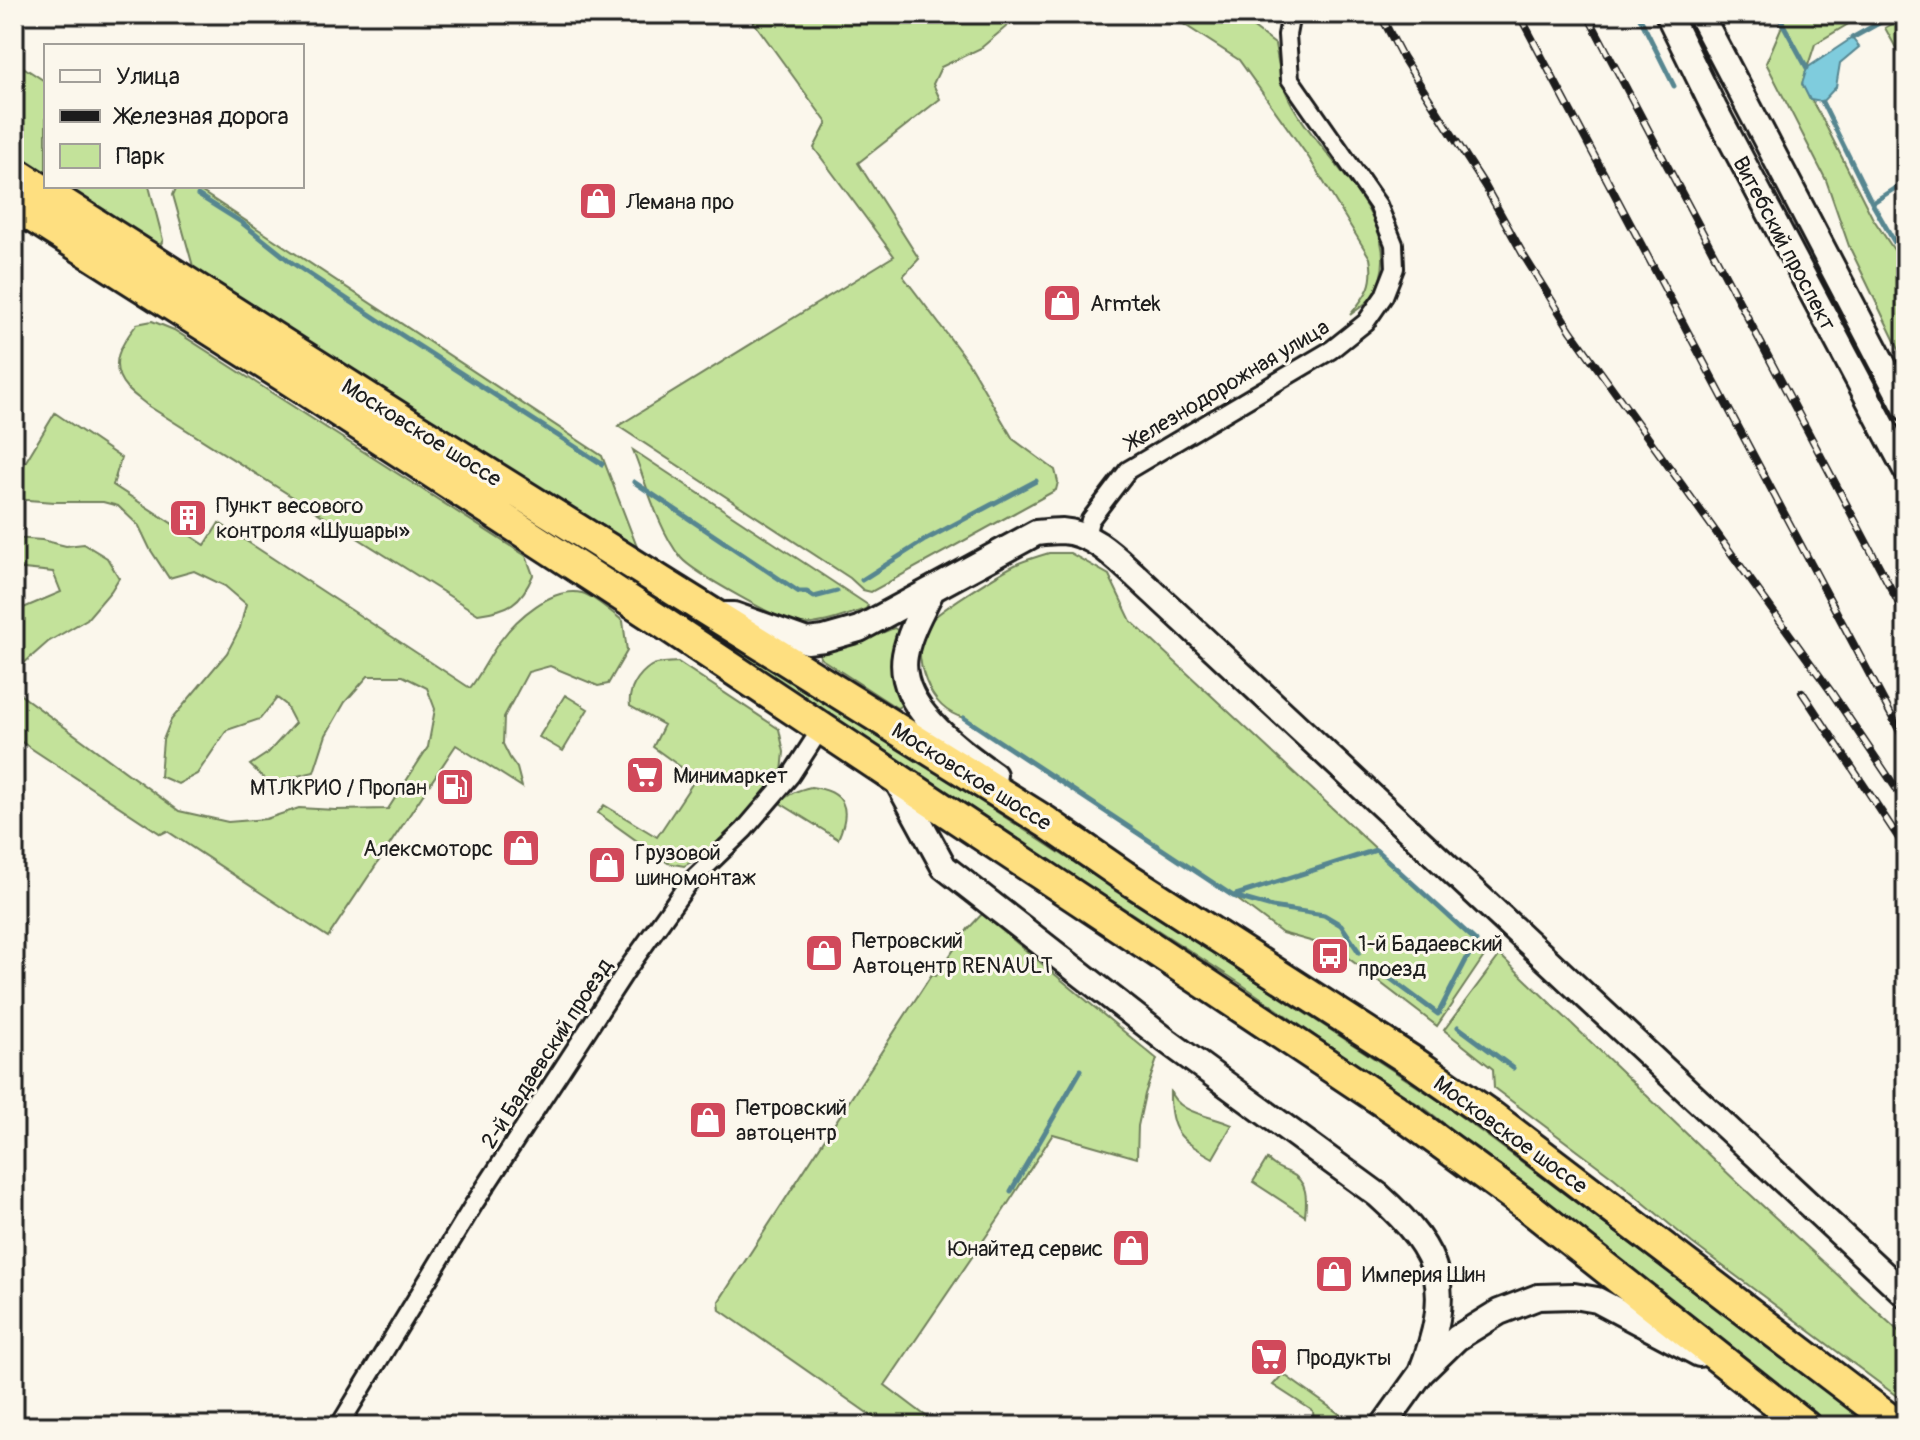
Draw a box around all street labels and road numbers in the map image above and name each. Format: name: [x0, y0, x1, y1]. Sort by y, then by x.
street label: Витебский проспект: [1726, 152, 1842, 335]
street label: Железнодорожная улица: [1118, 313, 1334, 458]
street label: Московское шоссе: [336, 372, 507, 493]
street label: Московское шоссе: [886, 716, 1057, 837]
street label: 2-й Бадаевский проезд: [475, 953, 619, 1154]
street label: Московское шоссе: [1428, 1070, 1593, 1200]

